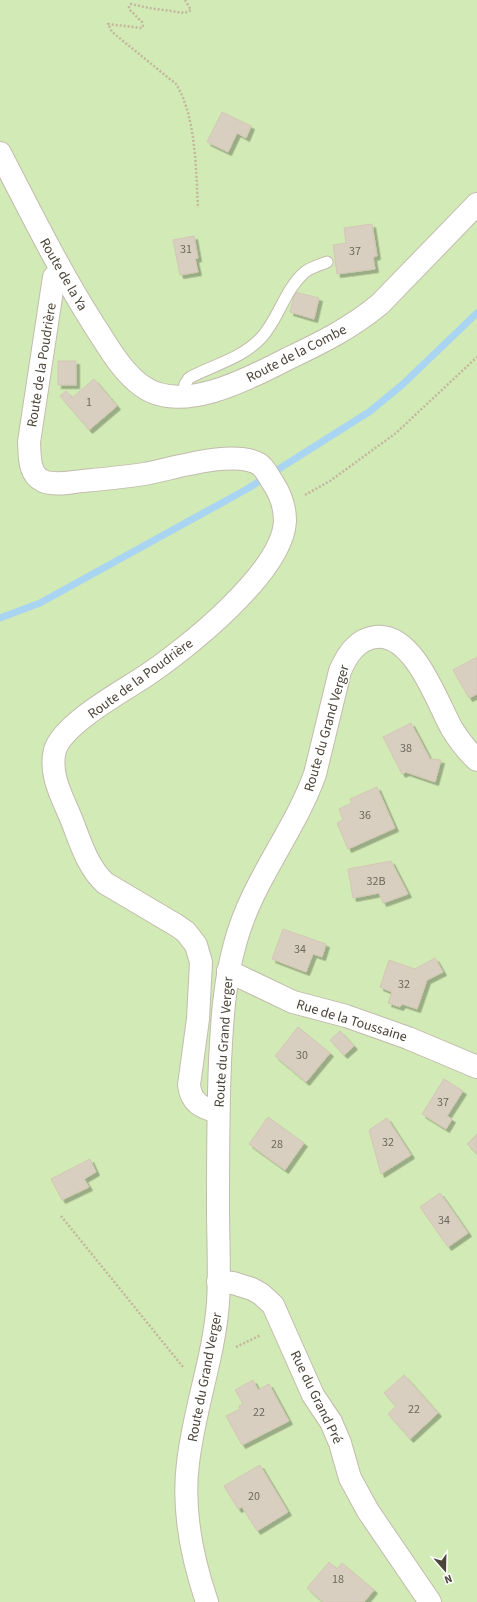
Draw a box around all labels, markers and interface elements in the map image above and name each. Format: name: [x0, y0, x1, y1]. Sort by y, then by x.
street label: Route de la Ya: [34, 234, 92, 315]
house number: 31: [180, 241, 192, 258]
house number: 37: [349, 243, 361, 260]
street label: Route de la Poudrière: [22, 301, 62, 429]
street label: Route de la Combe: [243, 320, 350, 388]
house number: 1: [86, 394, 92, 411]
street label: Route de la Poudrière: [84, 634, 197, 724]
street label: Route du Grand Verger: [299, 662, 355, 794]
house number: 38: [400, 740, 412, 757]
house number: 36: [359, 807, 371, 824]
house number: 32B: [367, 873, 385, 890]
house number: 34: [294, 941, 306, 958]
street label: Route du Grand Verger: [209, 976, 239, 1108]
house number: 32: [398, 976, 410, 993]
street label: Rue de la Toussaine: [294, 995, 410, 1047]
house number: 30: [296, 1047, 308, 1064]
house number: 37: [437, 1094, 449, 1111]
house number: 32: [382, 1134, 394, 1151]
house number: 28: [271, 1136, 283, 1153]
house number: 34: [438, 1212, 450, 1229]
street label: Route du Grand Verger: [183, 1311, 227, 1444]
street label: Rue du Grand Pré: [285, 1347, 347, 1448]
house number: 22: [408, 1401, 420, 1418]
house number: 22: [253, 1404, 265, 1421]
house number: 20: [248, 1488, 260, 1505]
north arrow: [425, 1550, 465, 1590]
house number: 18: [332, 1571, 344, 1588]
text: N: [442, 1571, 454, 1587]

